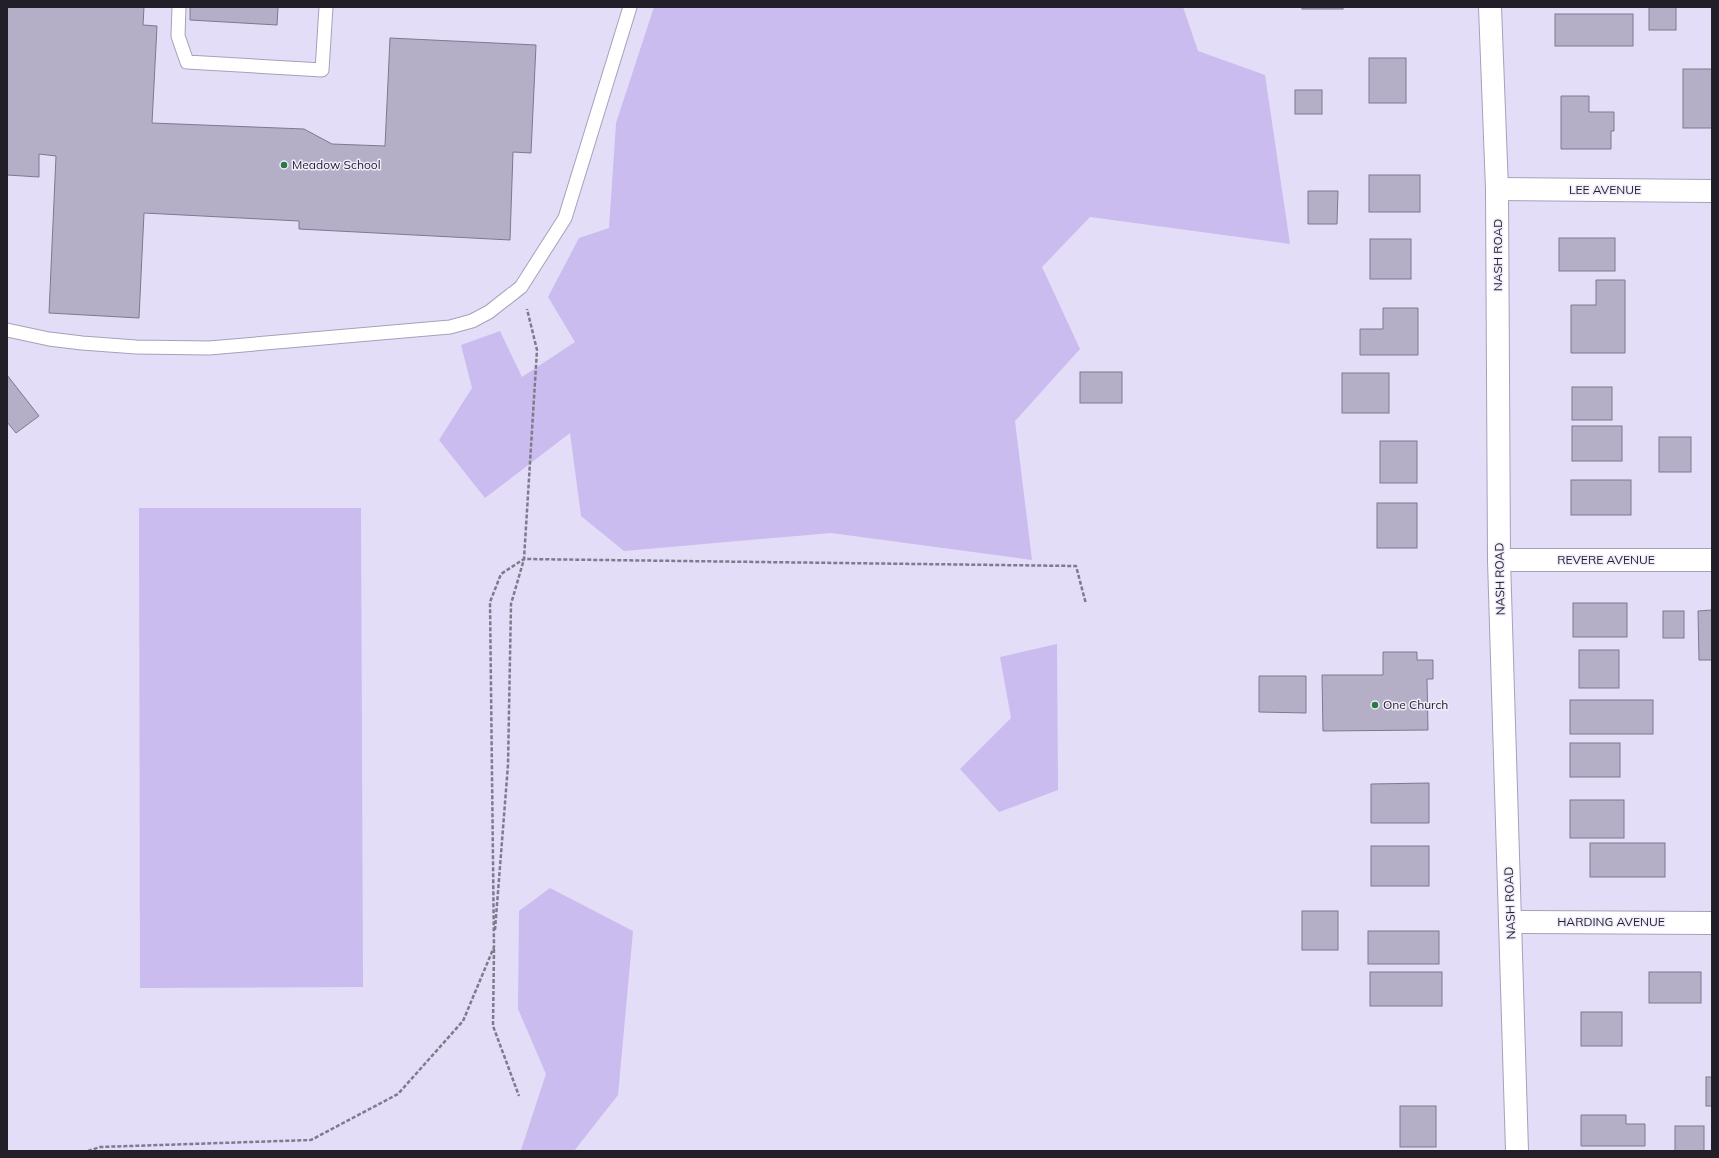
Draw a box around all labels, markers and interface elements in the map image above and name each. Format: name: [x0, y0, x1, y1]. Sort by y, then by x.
place label: Meadow School: [292, 157, 381, 172]
marker: Meadow School: [279, 160, 289, 170]
street label: LEE AVENUE: [1569, 182, 1641, 197]
street label: NASH ROAD: [1490, 219, 1505, 291]
street label: NASH ROAD: [1491, 543, 1508, 615]
street label: REVERE AVENUE: [1557, 552, 1655, 567]
place label: One Church: [1383, 697, 1448, 712]
marker: One Church: [1370, 700, 1380, 710]
street label: NASH ROAD: [1501, 866, 1518, 940]
street label: HARDING AVENUE: [1557, 914, 1665, 929]

